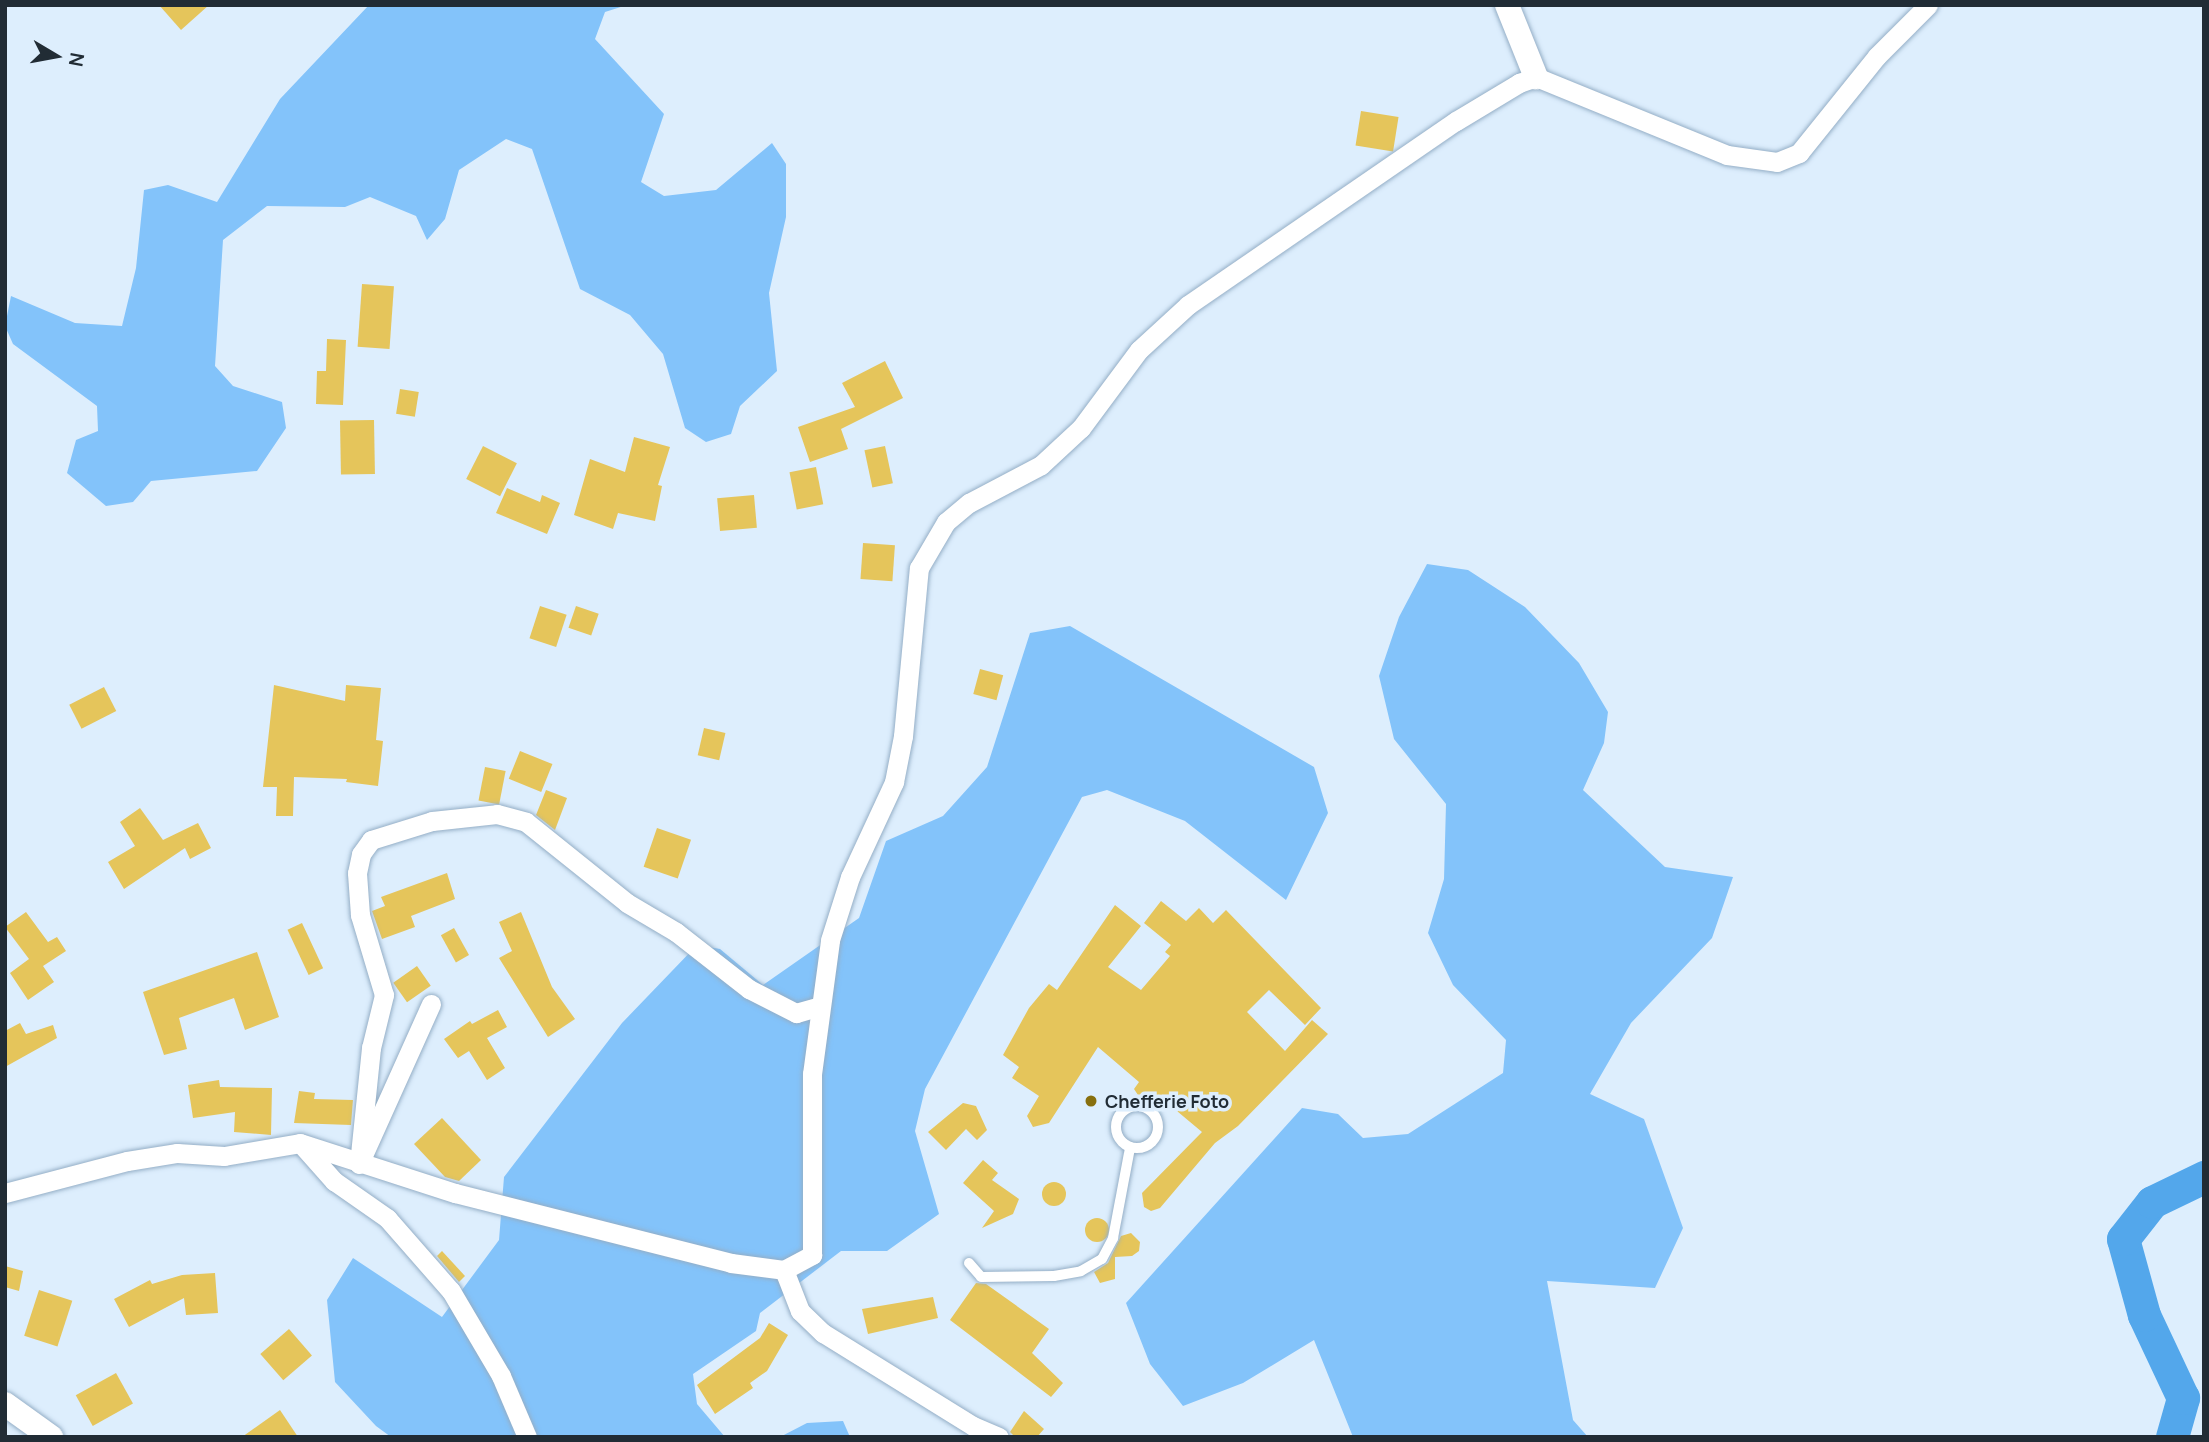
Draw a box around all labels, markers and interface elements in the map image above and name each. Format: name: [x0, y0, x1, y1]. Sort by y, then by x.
north arrow: [21, 21, 91, 91]
text: N: [63, 51, 91, 69]
place label: Chefferie Foto: [1105, 1090, 1229, 1112]
marker: Chefferie Foto: [1083, 1093, 1099, 1109]

